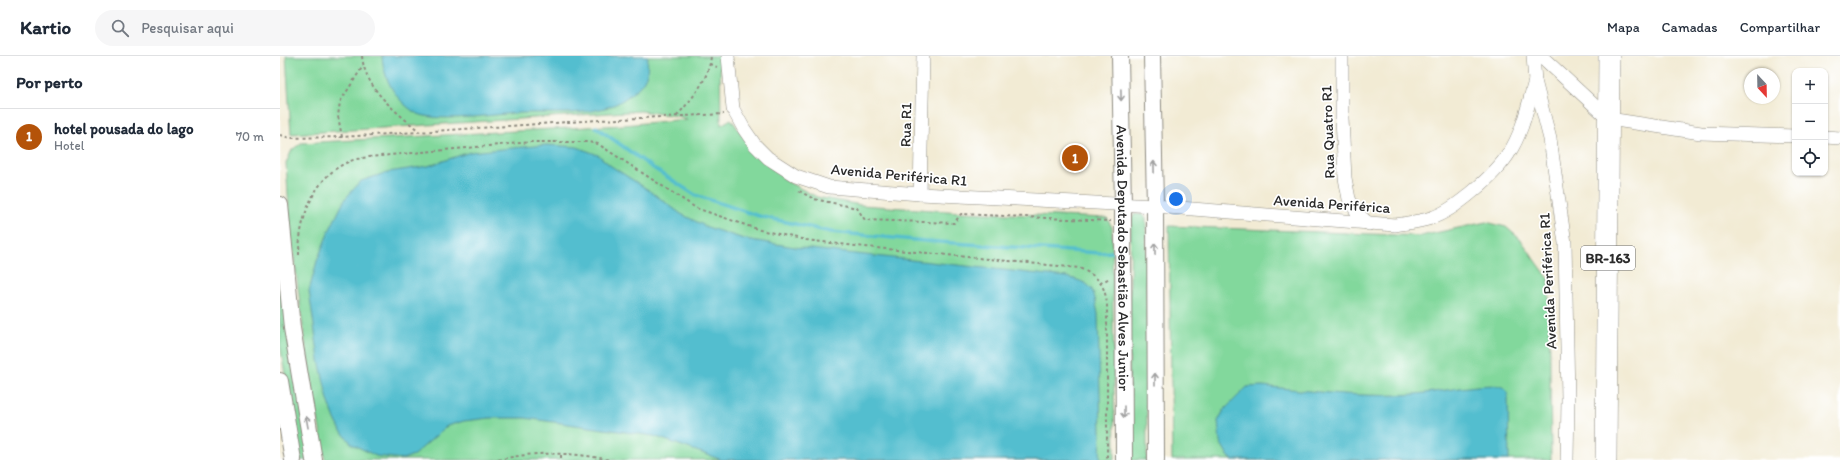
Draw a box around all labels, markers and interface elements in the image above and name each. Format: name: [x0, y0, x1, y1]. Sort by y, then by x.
search box: [95, 10, 375, 46]
text: Kartio: [20, 16, 71, 39]
icon: search: [109, 17, 131, 39]
text: Pesquisar aqui: [141, 19, 234, 37]
text: Mapa: [1607, 19, 1640, 36]
text: Camadas: [1662, 19, 1718, 36]
text: Compartilhar: [1740, 19, 1820, 36]
north arrow: [1744, 68, 1780, 104]
map controls: [1792, 68, 1828, 176]
button: +: [1792, 68, 1828, 104]
text: Por perto: [16, 72, 83, 92]
street label: Rua Quatro R1: [1317, 85, 1339, 179]
one-way arrow: [1117, 88, 1125, 101]
street label: Rua R1: [897, 103, 915, 147]
button: −: [1792, 104, 1828, 140]
text: hotel pousada do lago: [54, 120, 194, 138]
street label: Avenida Deputado Sebastião Alves Junior: [1112, 125, 1133, 391]
text: 1: [26, 129, 32, 144]
text: 70 m: [236, 129, 264, 144]
text: Hotel: [54, 138, 84, 153]
button: locate: [1792, 140, 1828, 176]
pin: 1: [1062, 143, 1088, 173]
street label: Avenida Periférica R1: [830, 160, 968, 190]
one-way arrow: [1150, 161, 1158, 174]
your location: [1166, 189, 1186, 209]
street label: Avenida Periférica: [1273, 191, 1391, 217]
street label: Avenida Periférica R1: [1535, 212, 1561, 350]
one-way arrow: [1151, 243, 1159, 256]
road number: BR-163: [1581, 246, 1635, 270]
one-way arrow: [1151, 373, 1159, 386]
one-way arrow: [1120, 405, 1128, 418]
one-way arrow: [303, 415, 311, 428]

